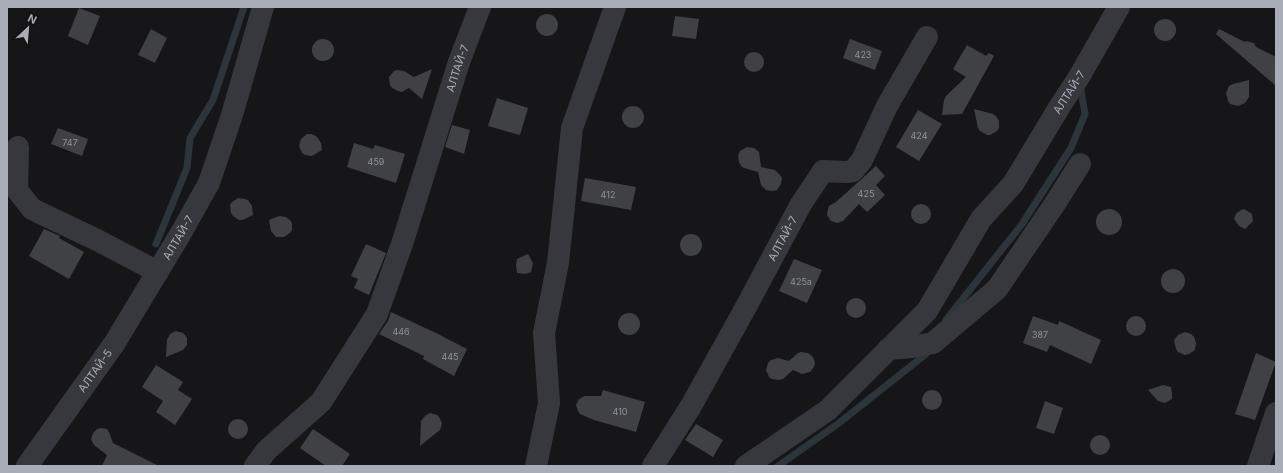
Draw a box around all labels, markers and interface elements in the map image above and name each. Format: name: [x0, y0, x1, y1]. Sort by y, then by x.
north arrow: [8, 8, 48, 48]
text: N: [26, 11, 39, 27]
street label: АЛТАЙ-7: [443, 43, 472, 94]
house number: 423: [855, 49, 872, 60]
street label: АЛТАЙ-7: [1050, 68, 1088, 116]
house number: 424: [911, 130, 928, 141]
house number: 747: [62, 137, 78, 148]
house number: 459: [368, 156, 385, 167]
house number: 425: [858, 188, 874, 199]
house number: 412: [601, 189, 615, 200]
street label: АЛТАЙ-7: [160, 213, 196, 262]
street label: АЛТАЙ-7: [765, 214, 800, 263]
house number: 425а: [790, 276, 812, 287]
house number: 446: [392, 326, 410, 337]
house number: 387: [1032, 329, 1048, 340]
street label: АЛТАЙ-5: [75, 346, 115, 395]
house number: 445: [441, 351, 459, 362]
house number: 410: [613, 406, 628, 417]

